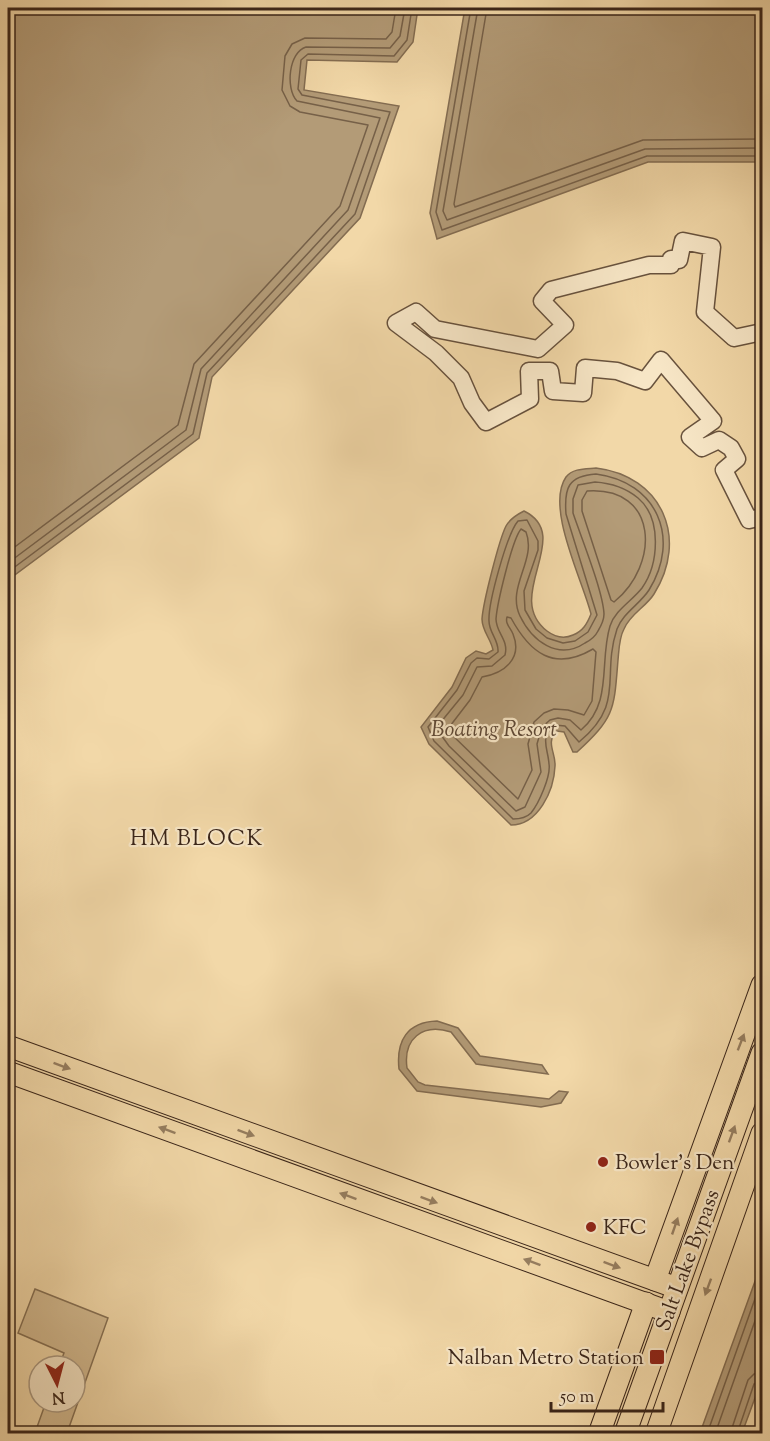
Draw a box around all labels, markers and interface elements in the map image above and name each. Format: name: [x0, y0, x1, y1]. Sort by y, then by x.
water label: Boating Resort: [431, 715, 557, 747]
district label: HM BLOCK: [130, 824, 264, 856]
one-way arrow: [737, 1033, 746, 1051]
one-way arrow: [54, 1062, 72, 1072]
one-way arrow: [158, 1125, 176, 1135]
one-way arrow: [728, 1125, 738, 1143]
one-way arrow: [237, 1129, 255, 1139]
place label: Bowler's Den: [615, 1149, 735, 1179]
marker: Bowler's Den: [596, 1155, 610, 1169]
street label: Salt Lake Bypass: [649, 1186, 728, 1336]
one-way arrow: [339, 1191, 357, 1201]
one-way arrow: [420, 1195, 438, 1205]
place label: KFC: [603, 1214, 647, 1244]
one-way arrow: [671, 1217, 680, 1235]
marker: KFC: [584, 1220, 598, 1234]
one-way arrow: [523, 1257, 541, 1267]
one-way arrow: [604, 1261, 622, 1271]
one-way arrow: [702, 1278, 712, 1296]
place label: Nalban Metro Station: [448, 1344, 644, 1374]
marker: Nalban Metro Station: [648, 1348, 666, 1366]
north arrow: [27, 1354, 87, 1414]
scale bar: [551, 1375, 664, 1413]
text: N: [51, 1384, 66, 1409]
text: 50 m: [559, 1385, 595, 1411]

